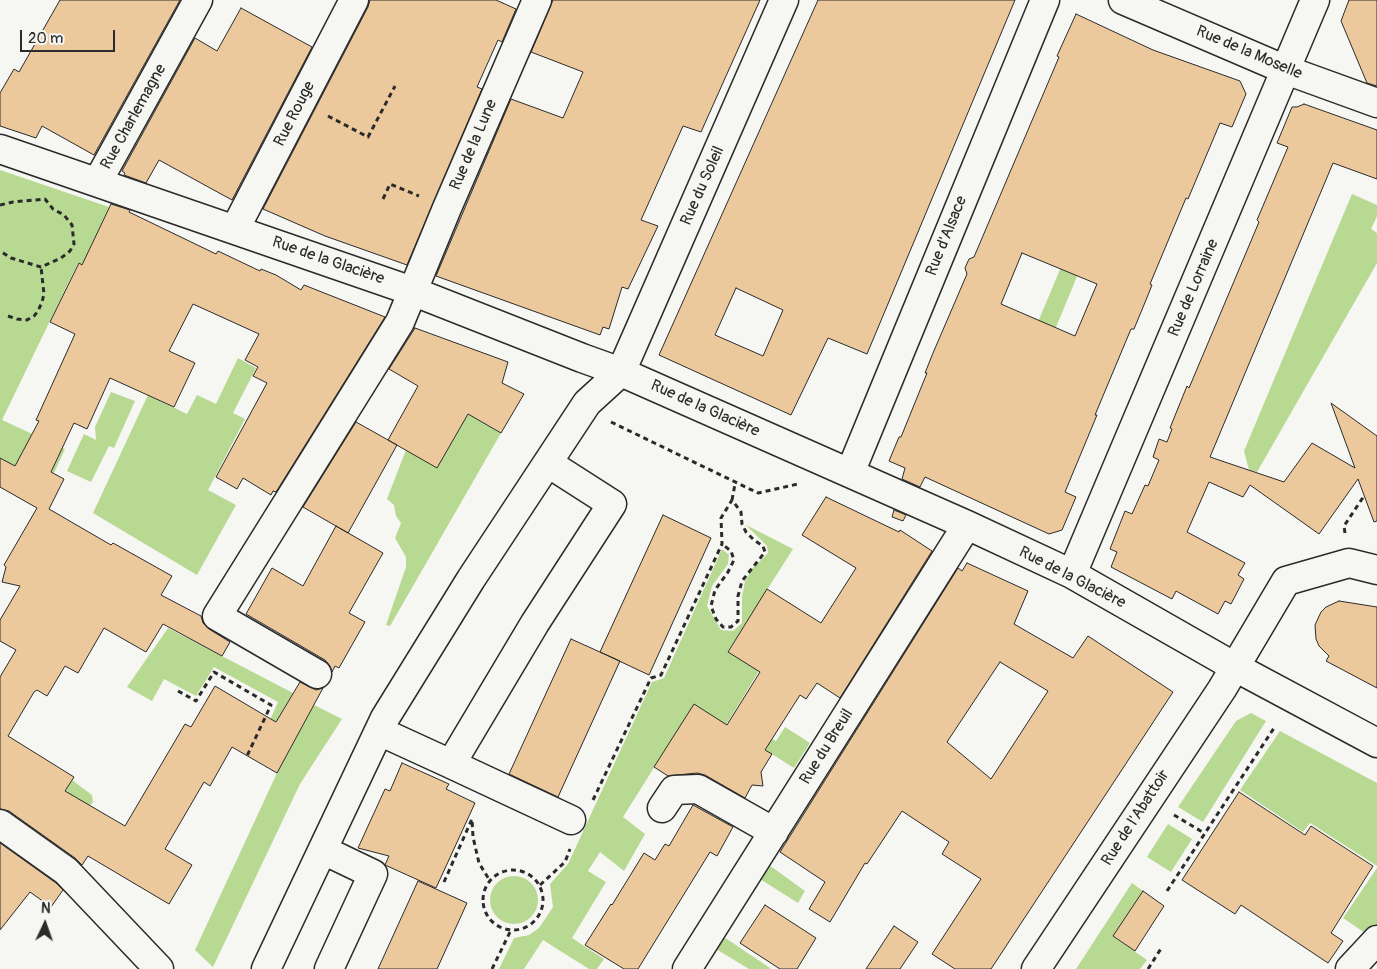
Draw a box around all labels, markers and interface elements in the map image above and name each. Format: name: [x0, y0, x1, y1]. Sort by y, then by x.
scale bar: [22, 20, 118, 52]
street label: Rue de la Moselle: [1193, 22, 1305, 84]
text: 20 m: [28, 29, 63, 48]
street label: Rue Charlemagne: [97, 61, 171, 173]
street label: Rue Rouge: [270, 78, 320, 150]
street label: Rue de la Lune: [446, 97, 502, 193]
street label: Rue du Soleil: [677, 144, 729, 228]
street label: Rue d'Alsace: [922, 193, 972, 279]
street label: Rue de la Glacière: [269, 233, 387, 289]
street label: Rue de Lorraine: [1165, 236, 1223, 340]
street label: Rue de la Glacière: [648, 376, 762, 442]
street label: Rue de la Glacière: [1015, 543, 1129, 613]
street label: Rue du Breuil: [796, 706, 858, 788]
street label: Rue de l'Abattoir: [1098, 767, 1174, 869]
north arrow: [20, 899, 70, 949]
text: N: [41, 900, 51, 917]

